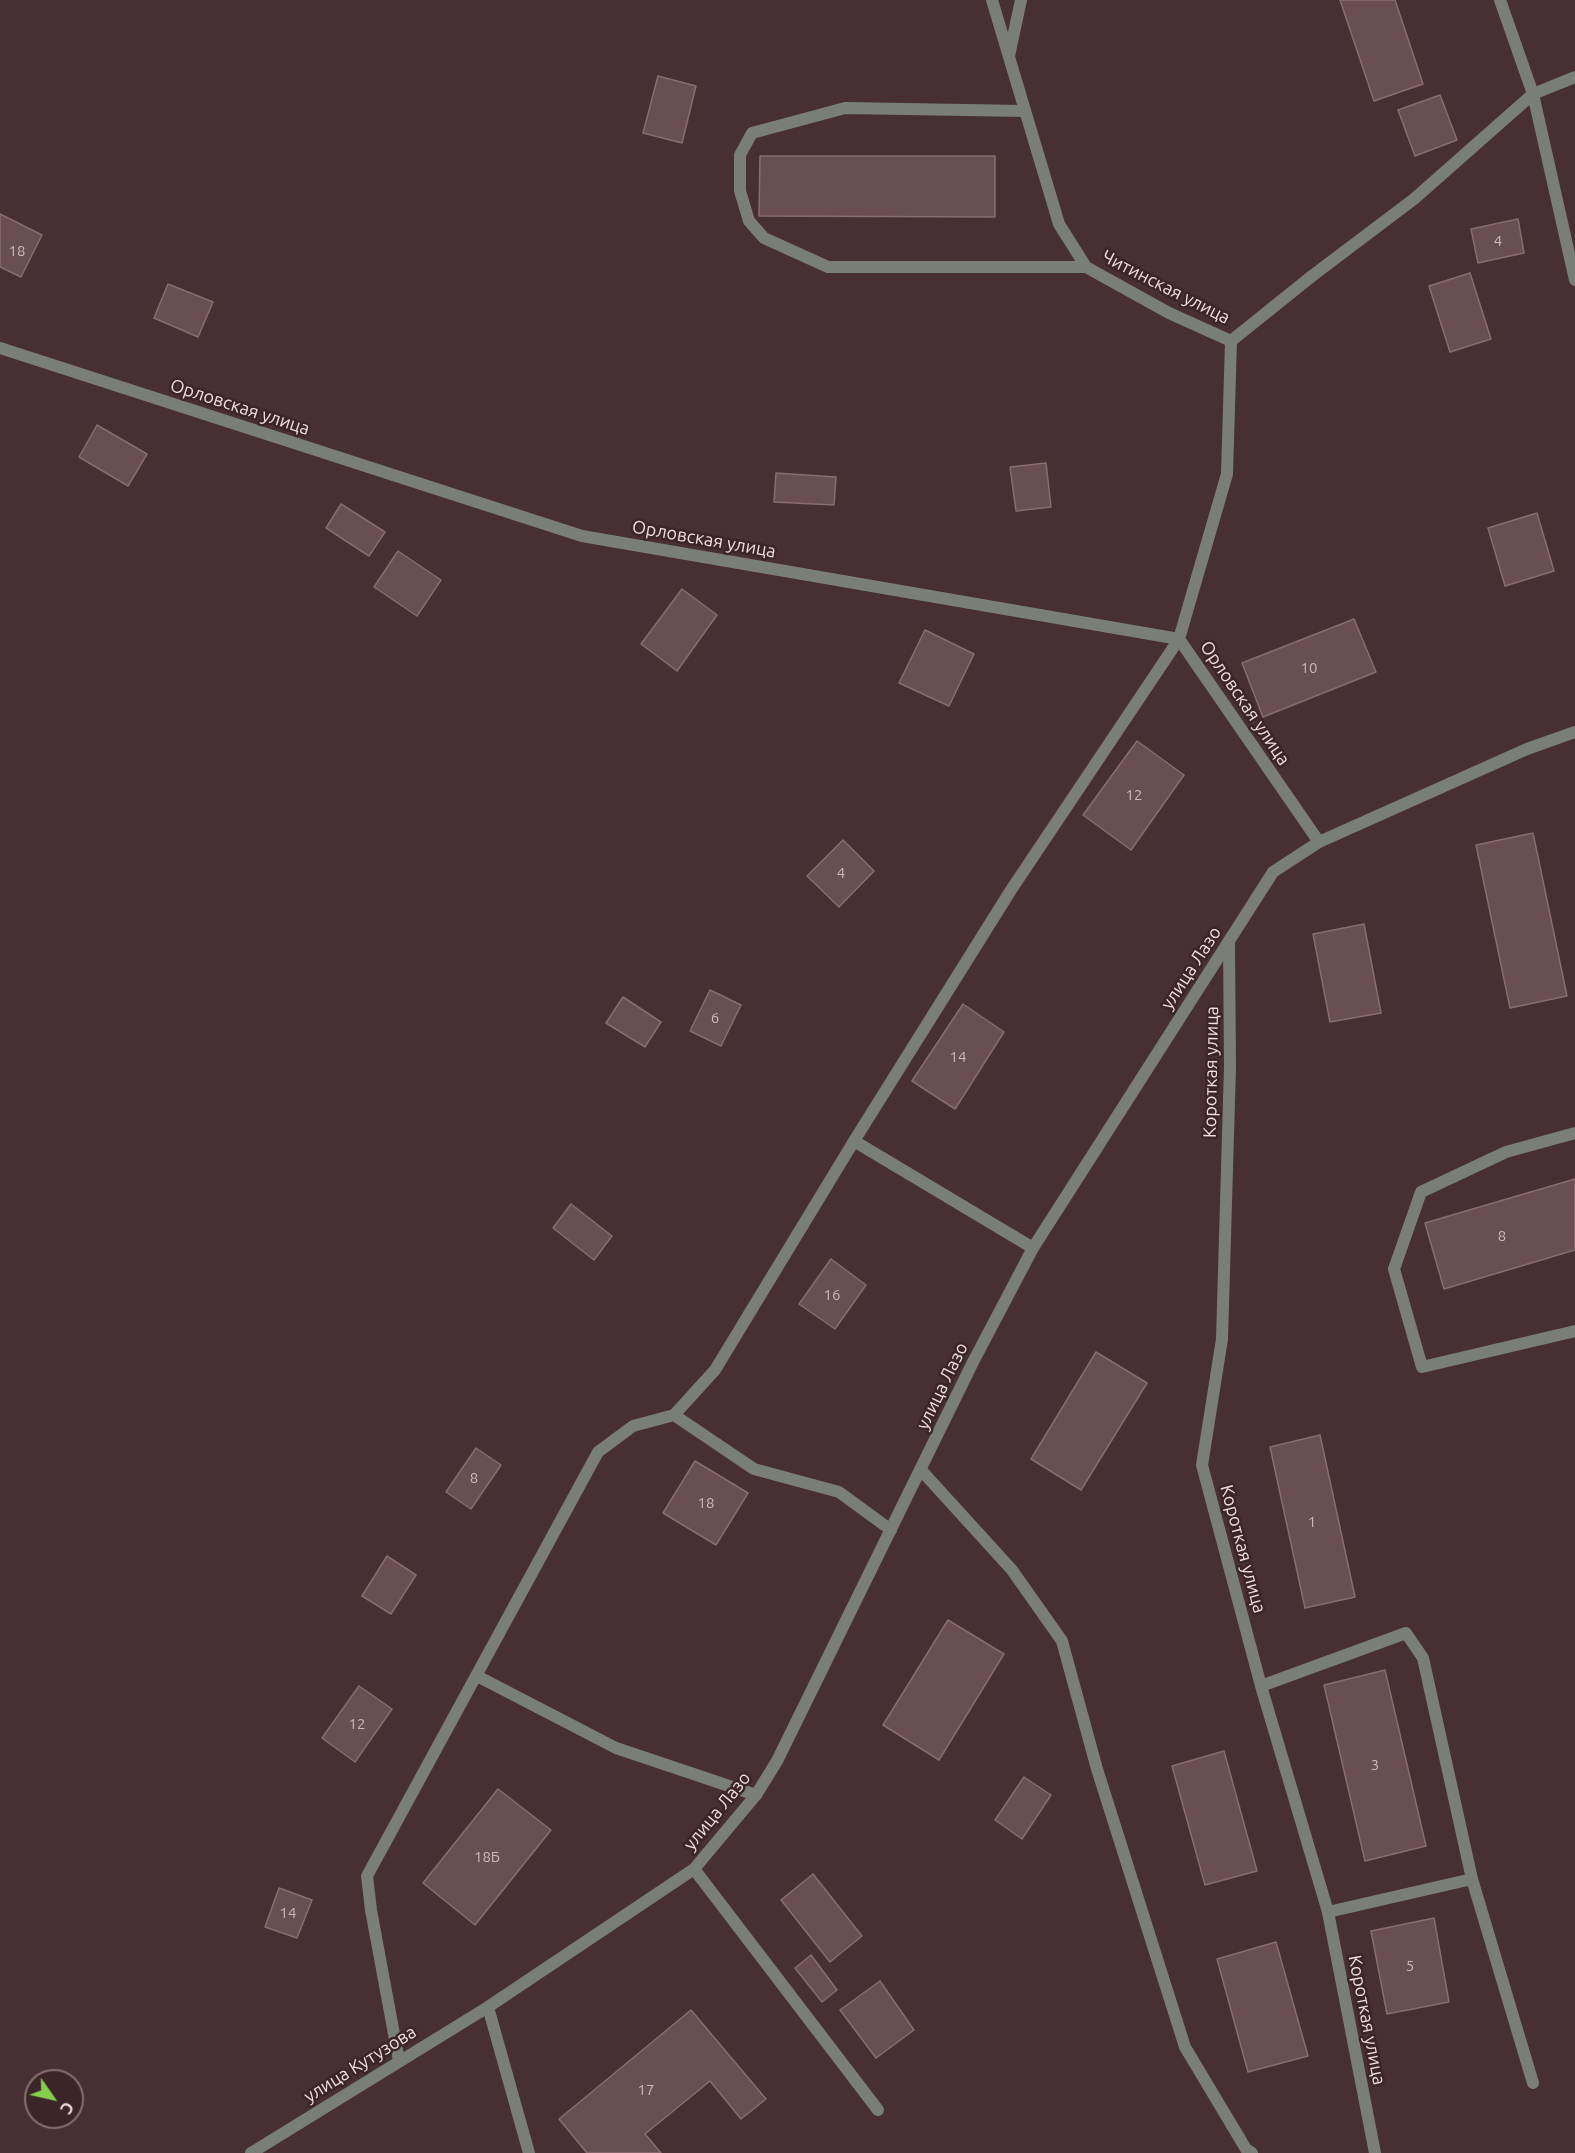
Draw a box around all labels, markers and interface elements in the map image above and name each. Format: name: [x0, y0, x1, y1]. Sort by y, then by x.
house number: 4: [1494, 232, 1502, 250]
house number: 18: [9, 242, 25, 260]
street label: Читинская улица: [1098, 245, 1234, 329]
street label: Орловская улица: [168, 374, 312, 440]
street label: Орловская улица: [631, 516, 777, 562]
street label: Орловская улица: [1195, 637, 1295, 769]
house number: 10: [1301, 659, 1317, 677]
house number: 12: [1126, 786, 1142, 804]
house number: 4: [837, 864, 845, 882]
street label: улица Лазо: [1156, 923, 1226, 1013]
street label: Короткая улица: [1199, 1006, 1223, 1138]
house number: 6: [711, 1009, 719, 1027]
house number: 14: [950, 1048, 966, 1066]
house number: 8: [1498, 1227, 1506, 1245]
house number: 16: [824, 1286, 840, 1304]
street label: улица Лазо: [912, 1339, 972, 1433]
house number: 8: [470, 1469, 478, 1487]
street label: Короткая улица: [1215, 1483, 1271, 1615]
house number: 18: [698, 1494, 714, 1512]
house number: 1: [1308, 1513, 1316, 1531]
house number: 12: [349, 1715, 365, 1733]
house number: 3: [1371, 1756, 1379, 1774]
street label: улица Лазо: [679, 1768, 755, 1854]
house number: 18Б: [474, 1848, 500, 1866]
house number: 14: [280, 1904, 296, 1922]
street label: Короткая улица: [1344, 1953, 1390, 2087]
house number: 5: [1406, 1957, 1414, 1975]
street label: улица Кутузова: [300, 2021, 420, 2107]
north arrow: [24, 2069, 84, 2129]
house number: 17: [638, 2081, 654, 2099]
text: С: [57, 2099, 78, 2117]

